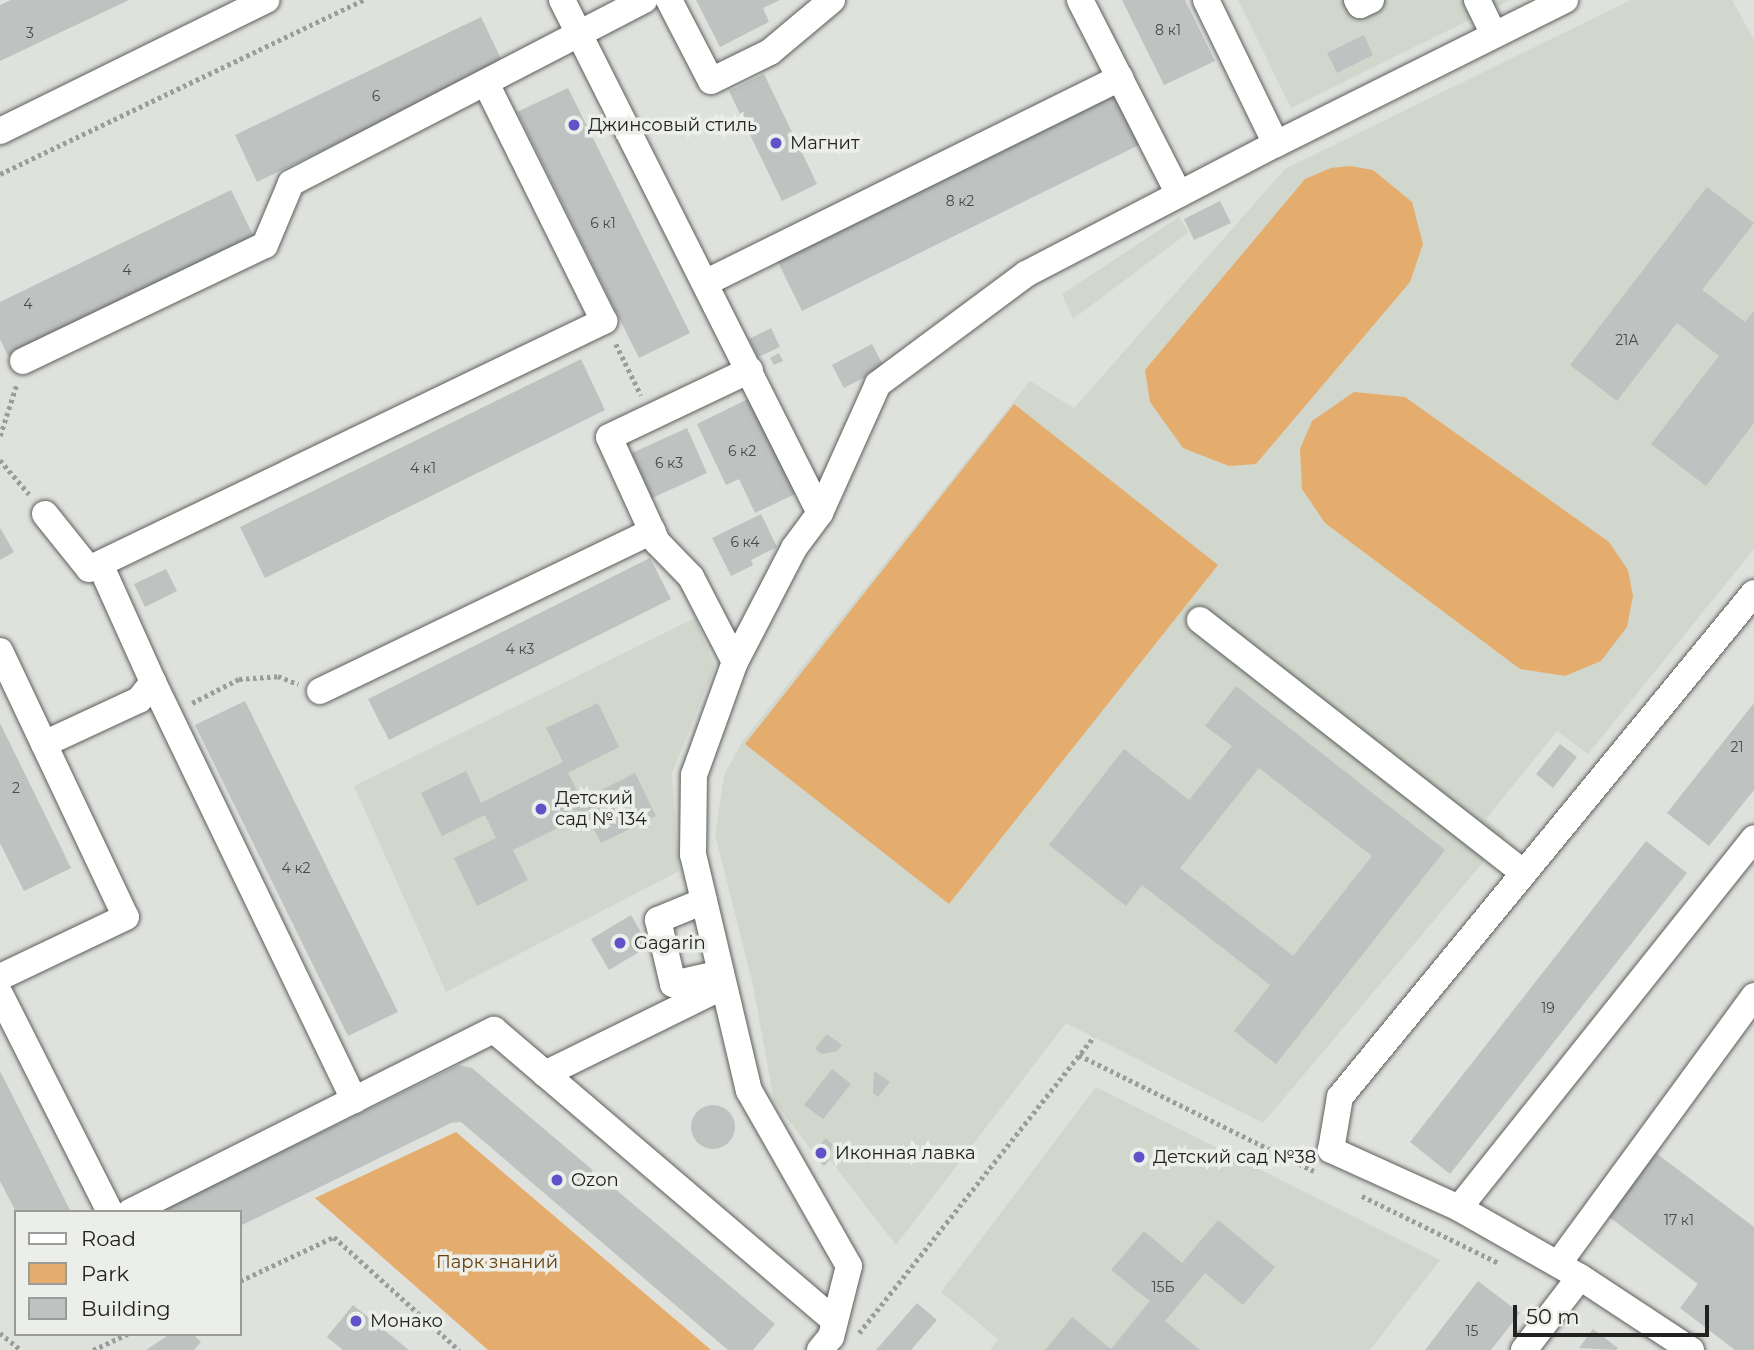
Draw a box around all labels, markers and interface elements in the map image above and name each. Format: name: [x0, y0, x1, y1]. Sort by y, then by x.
house number: 8 к1: [1155, 22, 1181, 38]
house number: 3: [26, 25, 34, 41]
house number: 6: [372, 88, 380, 104]
place label: Джинсовый стиль: [588, 114, 757, 136]
marker: Джинсовый стиль: [566, 117, 582, 133]
place label: Магнит: [790, 132, 859, 154]
marker: Магнит: [768, 135, 784, 151]
house number: 8 к2: [946, 193, 974, 209]
house number: 6 к1: [590, 215, 616, 231]
house number: 4: [122, 262, 132, 278]
house number: 4: [23, 296, 33, 312]
house number: 21А: [1615, 332, 1639, 348]
house number: 6 к2: [728, 443, 756, 459]
house number: 6 к3: [655, 455, 683, 471]
house number: 4 к1: [410, 460, 436, 476]
house number: 6 к4: [730, 534, 760, 550]
house number: 4 к3: [506, 641, 534, 657]
house number: 21: [1730, 739, 1744, 755]
house number: 2: [12, 780, 20, 796]
place label: Детский сад № 134: [555, 788, 647, 830]
marker: Детский сад № 134: [533, 801, 549, 817]
house number: 4 к2: [282, 860, 310, 876]
place label: Gagarin: [634, 932, 706, 954]
marker: Gagarin: [612, 935, 628, 951]
house number: 19: [1541, 1000, 1555, 1016]
place label: Иконная лавка: [835, 1142, 975, 1164]
marker: Иконная лавка: [813, 1145, 829, 1161]
place label: Детский сад №38: [1153, 1146, 1316, 1168]
marker: Детский сад №38: [1131, 1149, 1147, 1165]
place label: Ozon: [571, 1169, 619, 1191]
marker: Ozon: [549, 1172, 565, 1188]
legend: [14, 1210, 242, 1336]
house number: 17 к1: [1664, 1212, 1694, 1228]
text: Road: [81, 1226, 136, 1251]
park label: Парк знаний: [436, 1251, 558, 1273]
text: Park: [81, 1261, 129, 1286]
house number: 15Б: [1151, 1279, 1175, 1295]
scale bar: [1516, 1290, 1712, 1334]
text: Building: [81, 1296, 171, 1321]
text: 50 m: [1526, 1304, 1580, 1329]
place label: Монако: [370, 1310, 443, 1332]
marker: Монако: [348, 1313, 364, 1329]
house number: 15: [1466, 1323, 1478, 1339]

